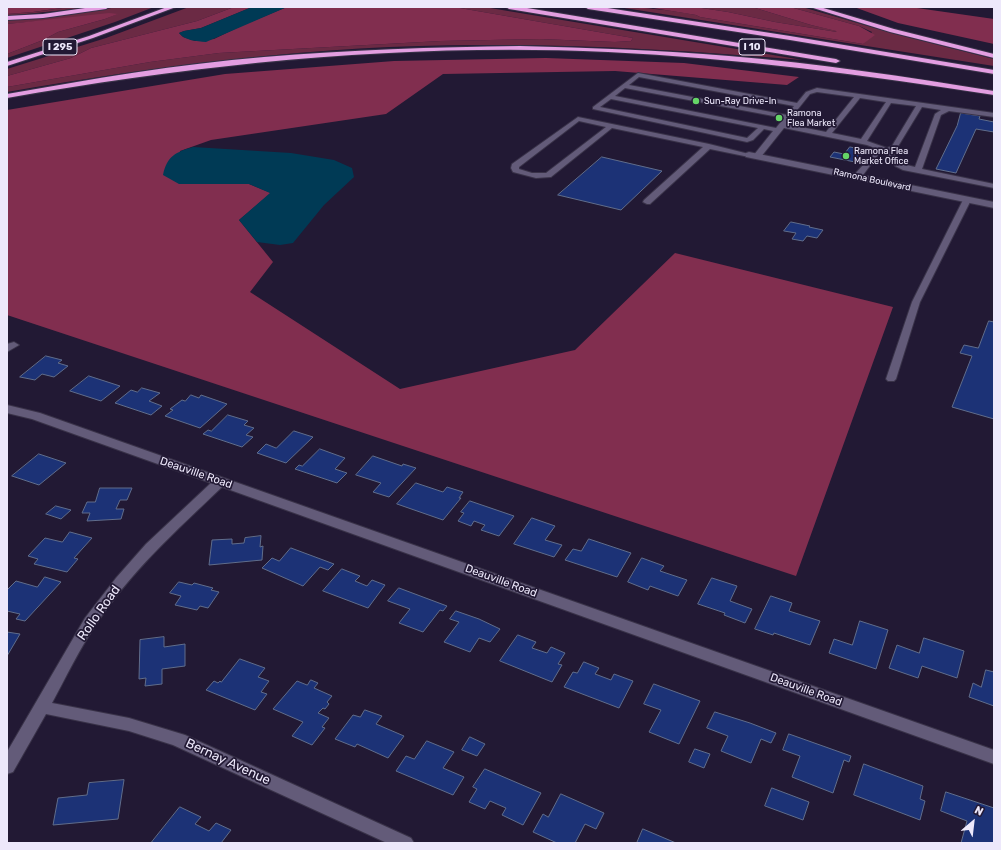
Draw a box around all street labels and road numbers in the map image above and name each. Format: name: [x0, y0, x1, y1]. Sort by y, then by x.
road number: I 295: [43, 39, 77, 55]
road number: I 10: [739, 39, 765, 55]
street label: Ramona Boulevard: [832, 167, 912, 193]
street label: Deauville Road: [158, 454, 234, 492]
street label: Deauville Road: [463, 562, 539, 600]
street label: Rollo Road: [74, 582, 124, 644]
street label: Deauville Road: [768, 671, 844, 709]
street label: Bernay Avenue: [183, 736, 273, 788]

